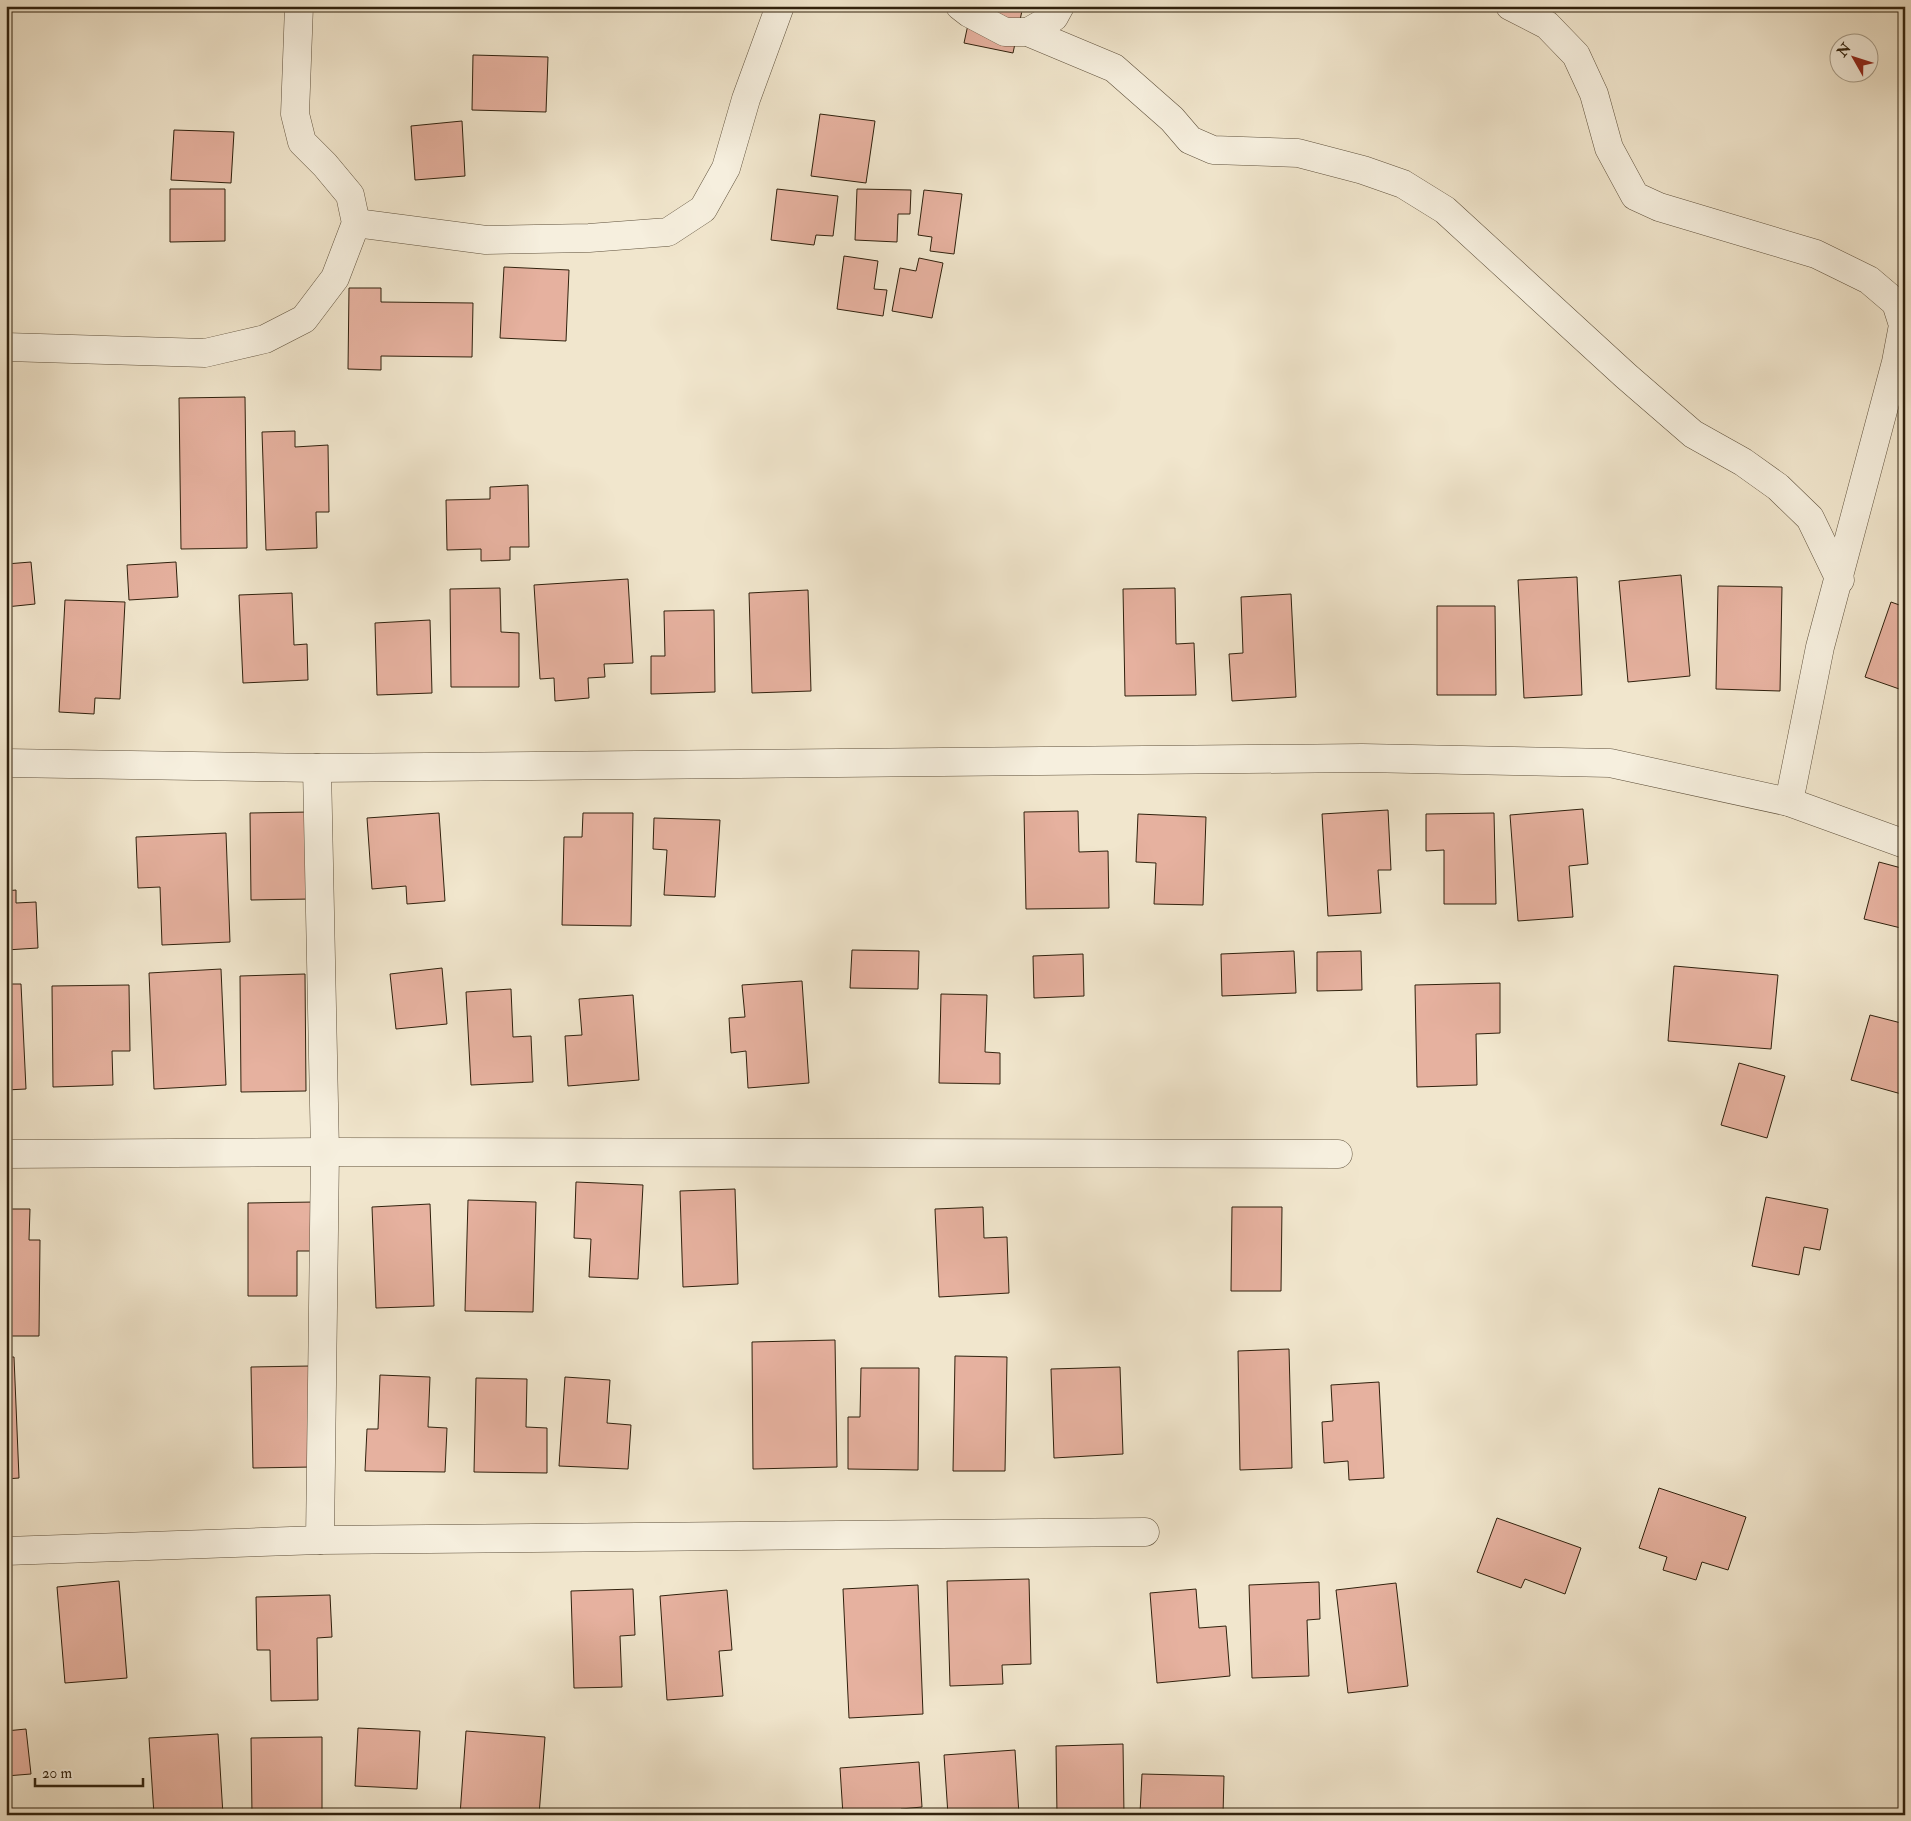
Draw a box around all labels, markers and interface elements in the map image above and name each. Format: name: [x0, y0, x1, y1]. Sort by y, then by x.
north arrow: [1828, 32, 1878, 82]
text: N: [1833, 40, 1855, 61]
scale bar: [35, 1756, 142, 1788]
text: 20 m: [42, 1764, 72, 1783]

